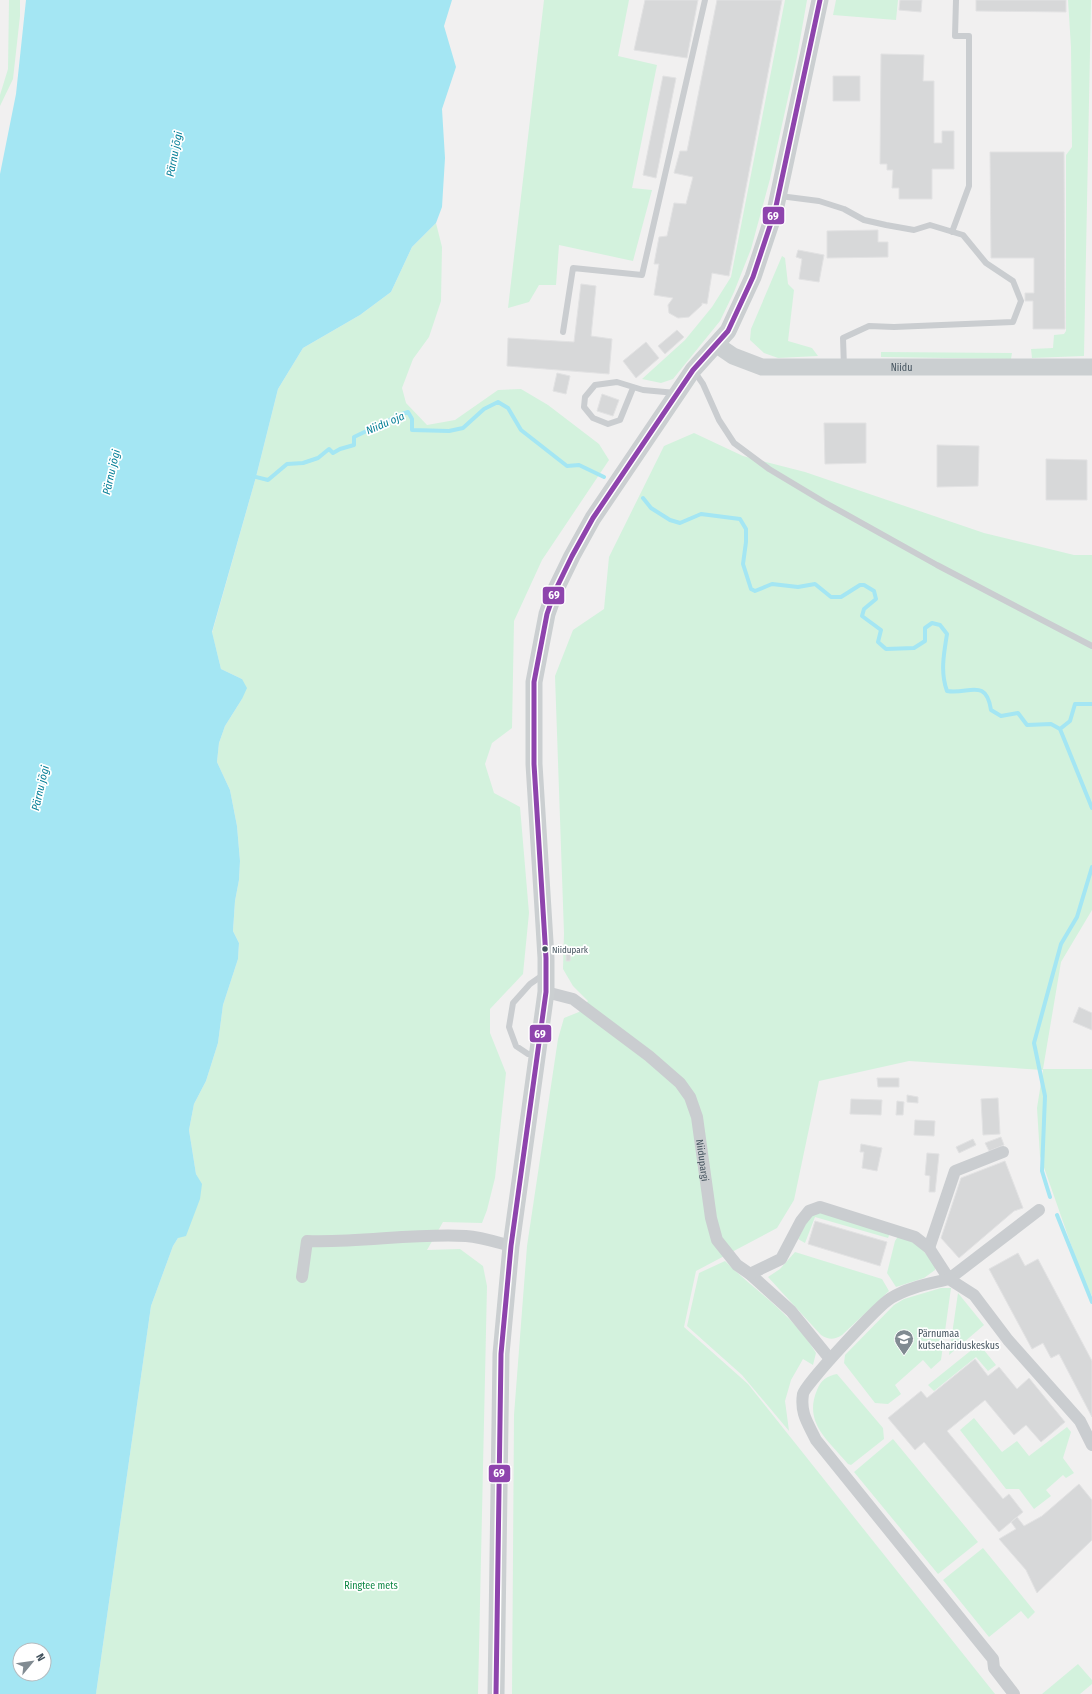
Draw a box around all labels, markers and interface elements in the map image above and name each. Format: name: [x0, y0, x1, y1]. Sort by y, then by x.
water label: Pärnu jõgi: [164, 130, 185, 178]
line badge: 69: [762, 206, 785, 225]
text: 69: [767, 210, 779, 223]
street label: Niidu: [891, 362, 912, 374]
water label: Niidu oja: [364, 409, 407, 437]
water label: Pärnu jõgi: [100, 448, 123, 496]
line badge: 69: [542, 586, 565, 605]
text: 69: [548, 589, 560, 602]
water label: Pärnu jõgi: [29, 764, 52, 812]
marker: Niidupark: [540, 944, 550, 954]
place label: Niidupark: [552, 945, 589, 955]
line badge: 69: [529, 1024, 552, 1043]
text: 69: [534, 1028, 546, 1041]
street label: Niidupargi: [693, 1138, 711, 1182]
school or university icon: Pärnumaa kutsehariduskeskus: [893, 1328, 915, 1356]
place label: Pärnumaa kutsehariduskeskus: [918, 1328, 999, 1352]
line badge: 69: [488, 1464, 511, 1483]
text: 69: [493, 1467, 505, 1480]
park label: Ringtee mets: [344, 1580, 398, 1592]
north arrow: [12, 1642, 52, 1682]
text: N: [33, 1651, 48, 1663]

